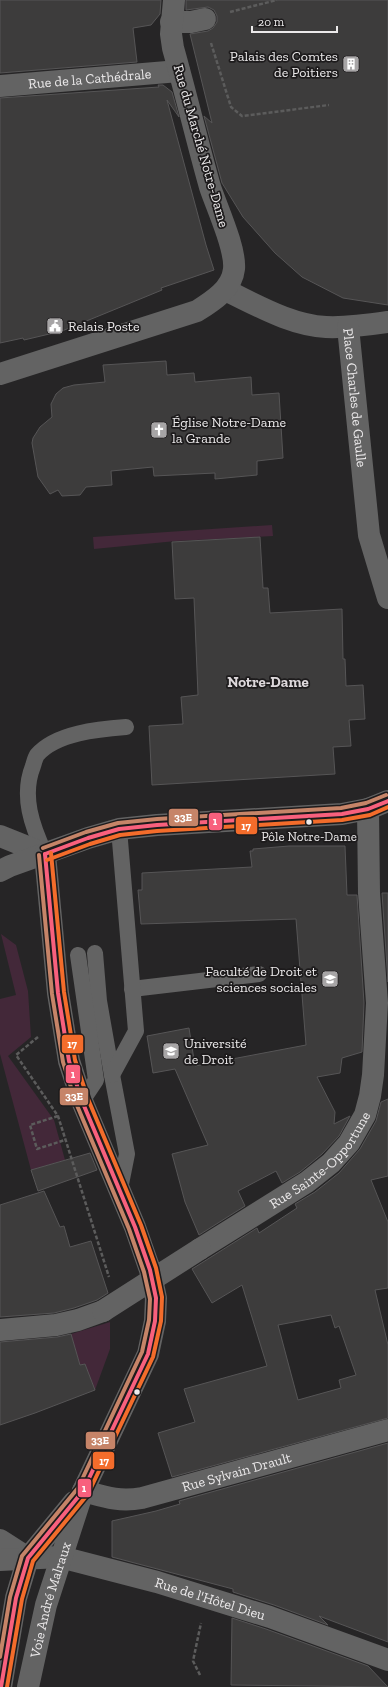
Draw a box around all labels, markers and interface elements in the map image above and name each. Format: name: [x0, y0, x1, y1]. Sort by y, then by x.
scale bar: [252, 8, 337, 34]
text: 20 m: [258, 15, 285, 29]
place label: Palais des Comtes de Poitiers: [230, 48, 338, 81]
building icon: Palais des Comtes de Poitiers: [341, 54, 361, 74]
street label: Rue du Marché Notre-Dame: [170, 63, 233, 230]
street label: Rue de la Cathédrale: [27, 65, 152, 92]
public building icon: Relais Poste: [45, 316, 65, 336]
place label: Relais Poste: [68, 318, 140, 335]
street label: Place Charles de Gaulle: [340, 327, 371, 468]
place label: Église Notre-Dame la Grande: [172, 414, 286, 447]
church icon: Église Notre-Dame la Grande: [149, 420, 169, 440]
district label: Notre-Dame: [227, 673, 309, 691]
line badge: 33E: [168, 808, 199, 827]
text: 33E: [174, 811, 193, 824]
line badge: 1: [208, 812, 223, 831]
text: 1: [213, 815, 218, 828]
line badge: 17: [235, 816, 258, 835]
marker: Pôle Notre-Dame: [304, 817, 314, 827]
text: 17: [241, 820, 251, 833]
place label: Pôle Notre-Dame: [261, 829, 357, 844]
place label: Faculté de Droit et sciences sociales: [205, 963, 318, 996]
school or university icon: Faculté de Droit et sciences sociales: [320, 969, 340, 989]
line badge: 17: [61, 1034, 84, 1054]
place label: Université de Droit: [184, 1035, 247, 1068]
text: 17: [67, 1038, 77, 1051]
school or university icon: Université de Droit: [161, 1041, 181, 1061]
line badge: 1: [65, 1064, 81, 1084]
text: 1: [71, 1068, 76, 1081]
line badge: 33E: [59, 1087, 89, 1106]
text: 33E: [65, 1090, 84, 1103]
street label: Rue Sainte-Opportune: [266, 1108, 374, 1212]
unlabelled marker: [132, 1387, 142, 1397]
line badge: 33E: [85, 1431, 116, 1450]
text: 33E: [91, 1434, 110, 1447]
street label: Rue Sylvain Drault: [180, 1448, 294, 1495]
line badge: 17: [92, 1451, 115, 1470]
text: 17: [99, 1455, 109, 1468]
line badge: 1: [77, 1478, 92, 1498]
text: 1: [82, 1482, 87, 1495]
street label: Voie André Malraux: [26, 1540, 74, 1660]
street label: Rue de l'Hôtel Dieu: [153, 1573, 268, 1624]

